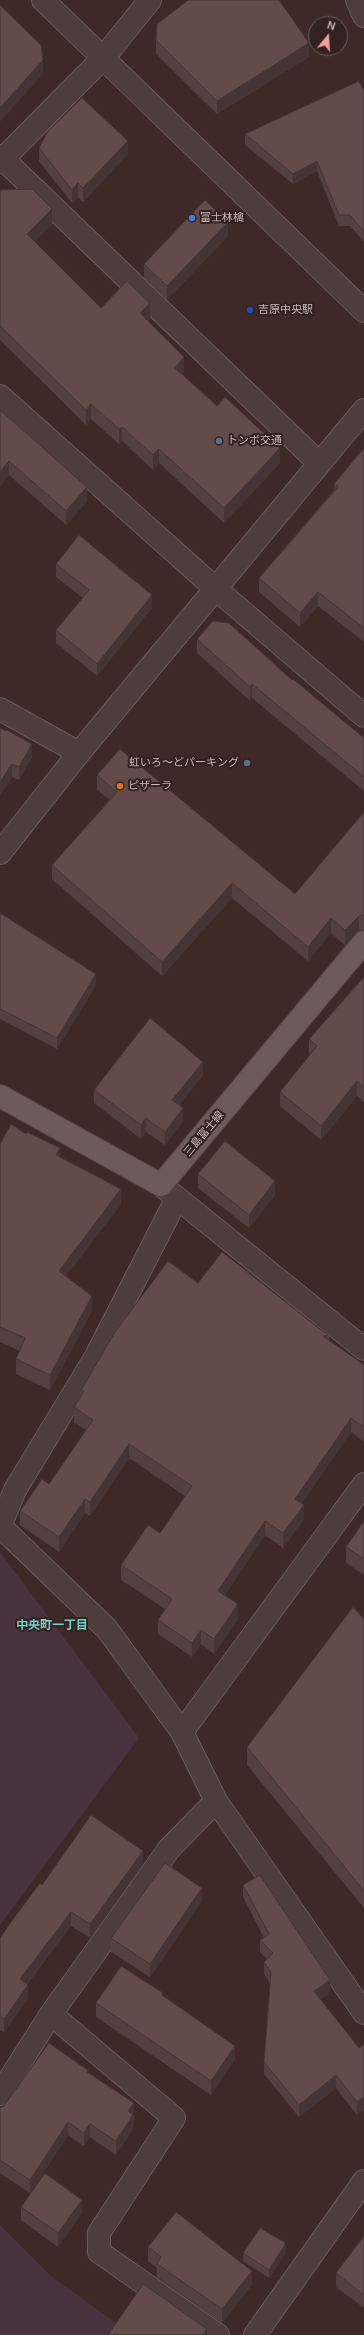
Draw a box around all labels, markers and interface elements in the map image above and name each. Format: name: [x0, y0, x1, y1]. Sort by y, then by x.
north arrow: [308, 16, 348, 56]
text: N: [325, 17, 338, 33]
place label: 富士林檎: [200, 211, 244, 225]
marker: 富士林檎: [187, 213, 197, 223]
place label: 吉原中央駅: [258, 303, 313, 317]
marker: 吉原中央駅: [245, 305, 255, 315]
place label: トンボ交通: [227, 434, 282, 448]
marker: トンボ交通: [214, 436, 224, 446]
place label: 虹いろ～どパーキング: [129, 756, 239, 770]
marker: 虹いろ～どパーキング: [242, 758, 252, 768]
place label: ピザーラ: [128, 779, 172, 793]
marker: ピザーラ: [115, 781, 125, 791]
street label: 三島富士線: [181, 1109, 227, 1159]
district label: 中央町一丁目: [16, 1619, 88, 1633]

